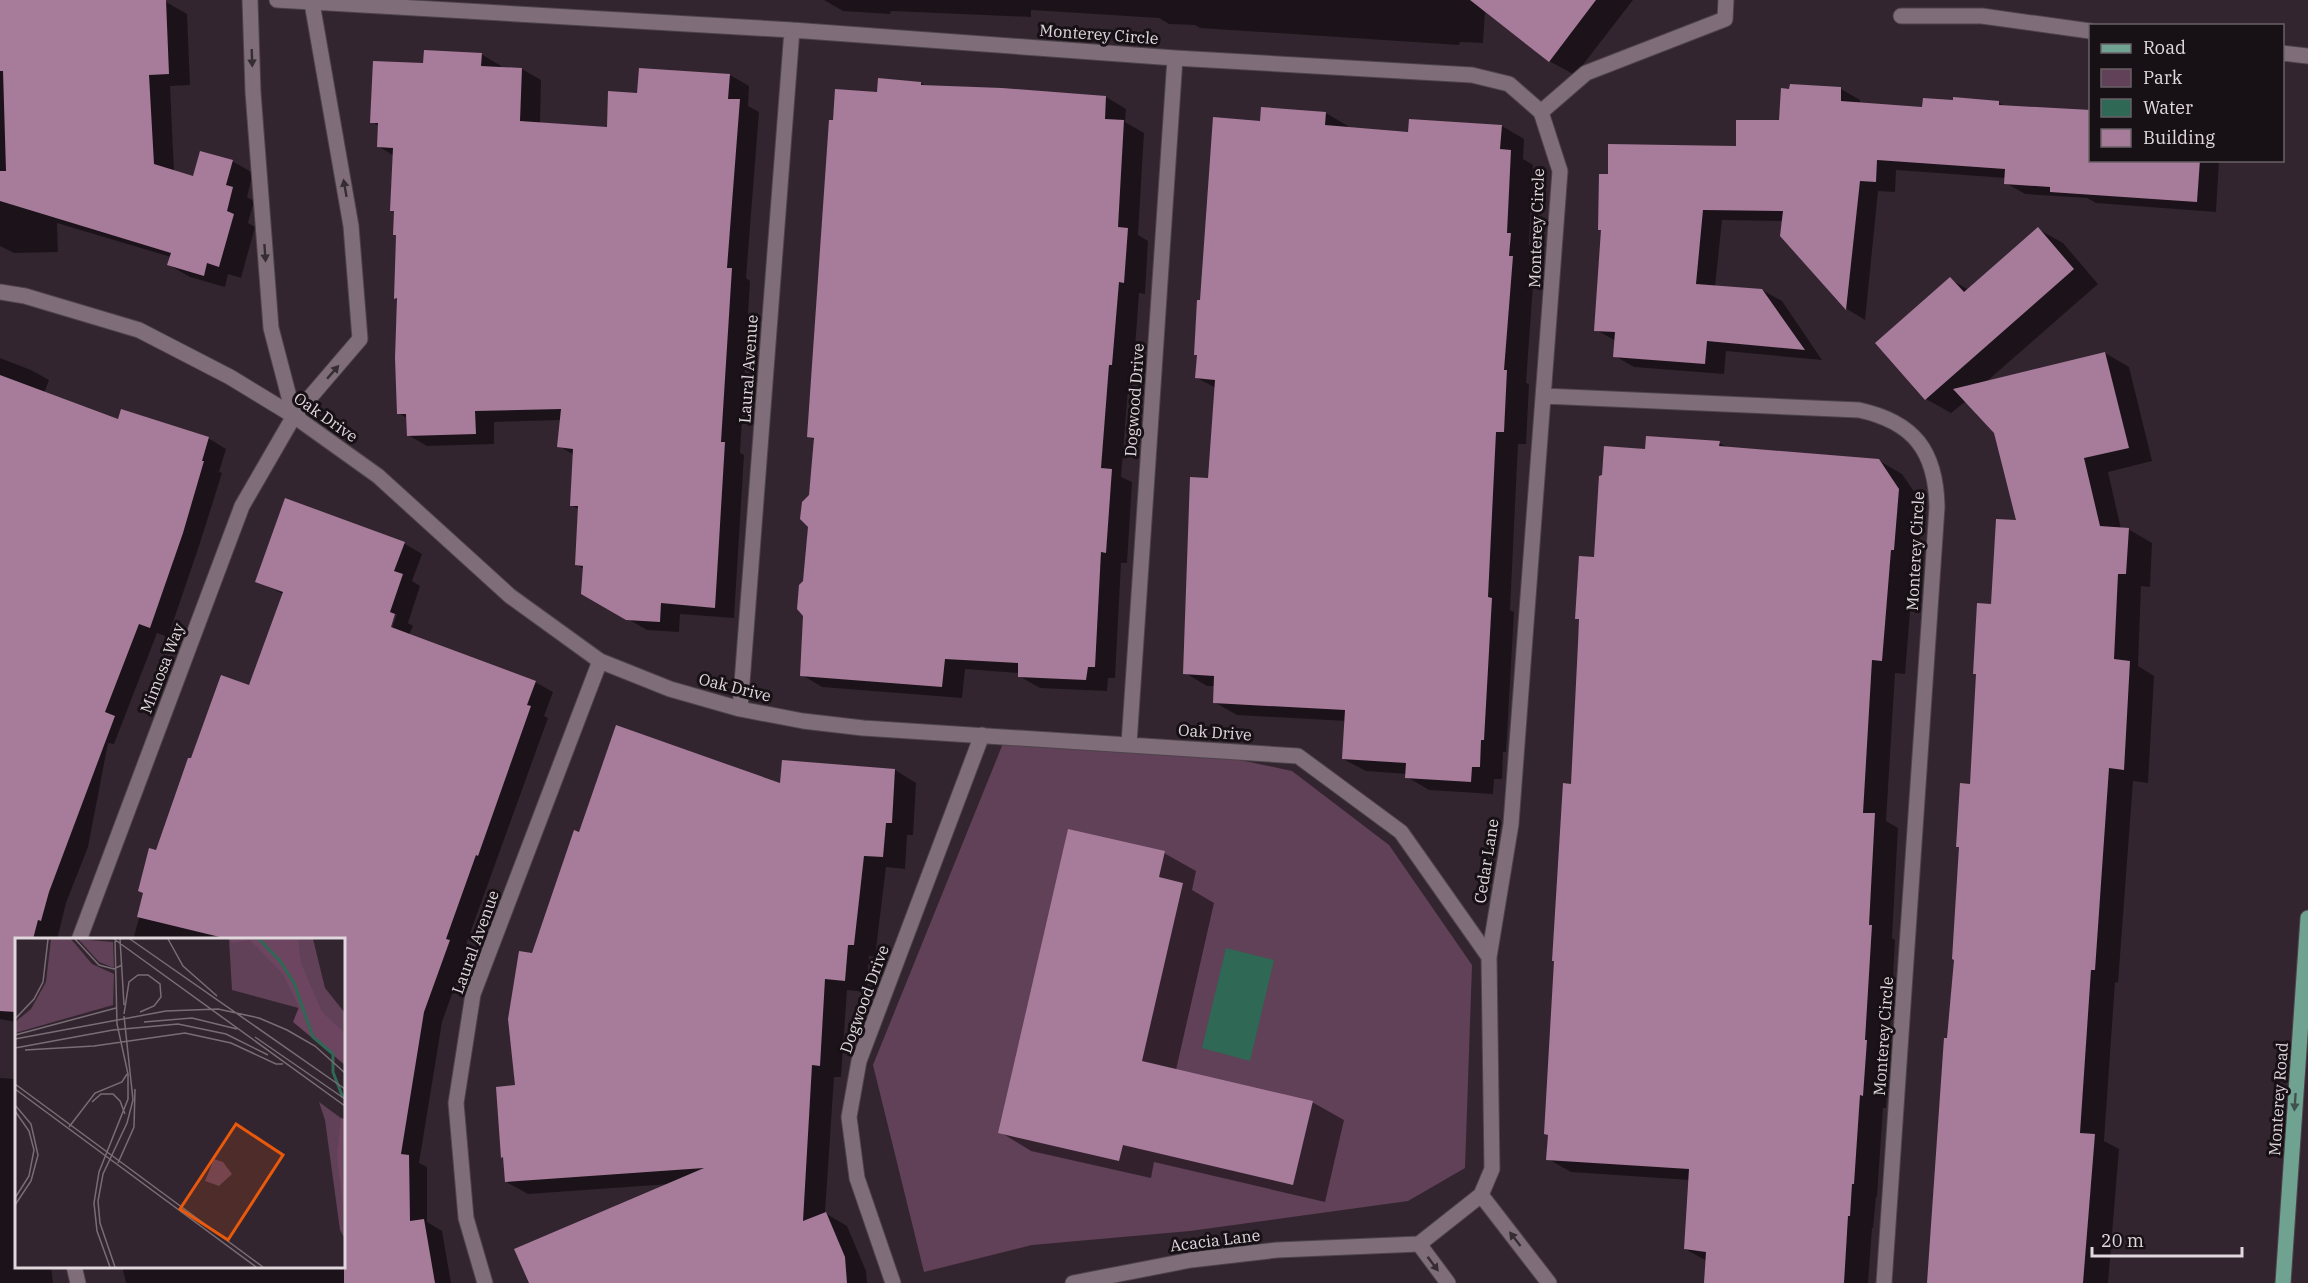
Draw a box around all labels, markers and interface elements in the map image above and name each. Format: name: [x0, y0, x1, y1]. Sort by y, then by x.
street label: Monterey Circle: [1039, 20, 1159, 48]
legend: [2089, 24, 2284, 162]
text: Road: [2143, 36, 2186, 59]
one-way arrow: [247, 49, 257, 68]
text: Park: [2143, 66, 2183, 89]
text: Water: [2143, 96, 2193, 119]
text: Building: [2143, 126, 2215, 149]
street label: Monterey Circle: [1524, 168, 1548, 288]
one-way arrow: [340, 178, 349, 197]
one-way arrow: [260, 244, 270, 263]
street label: Laural Avenue: [734, 314, 762, 424]
street label: Dogwood Drive: [1120, 343, 1148, 457]
one-way arrow: [326, 364, 339, 380]
street label: Oak Drive: [290, 388, 362, 446]
street label: Monterey Circle: [1902, 491, 1928, 611]
street label: Mimosa Way: [136, 620, 189, 716]
street label: Oak Drive: [697, 668, 773, 706]
street label: Oak Drive: [1178, 719, 1252, 745]
street label: Cedar Lane: [1469, 817, 1503, 905]
street label: Laural Avenue: [447, 888, 503, 996]
inset map: [15, 938, 345, 1268]
street label: Dogwood Drive: [835, 942, 893, 1056]
street label: Monterey Circle: [1869, 976, 1897, 1096]
street label: Monterey Road: [2264, 1041, 2292, 1156]
one-way arrow: [2291, 1092, 2300, 1111]
scale bar: [2092, 1220, 2242, 1258]
street label: Acacia Lane: [1169, 1225, 1261, 1255]
text: 20 m: [2101, 1229, 2144, 1252]
one-way arrow: [1508, 1231, 1521, 1247]
one-way arrow: [1427, 1256, 1439, 1271]

